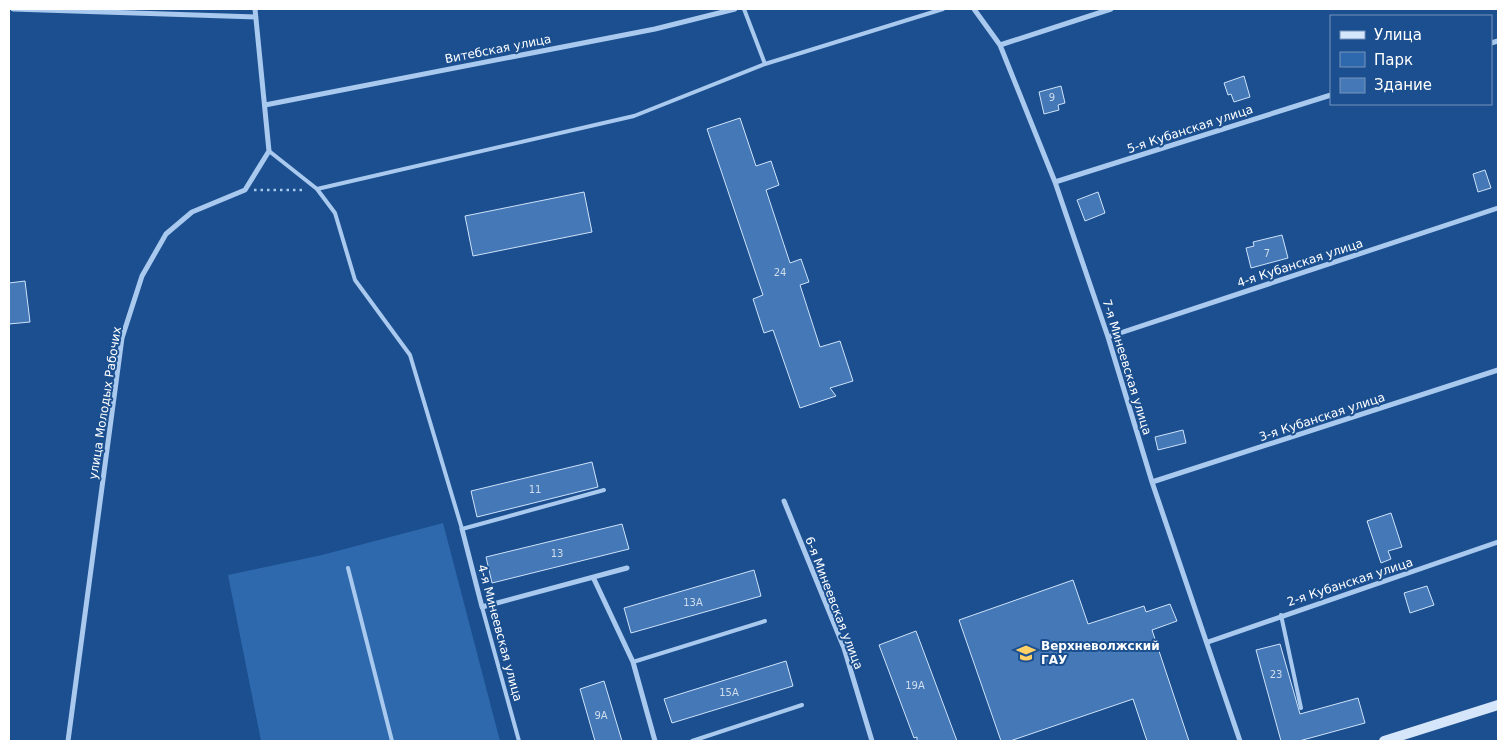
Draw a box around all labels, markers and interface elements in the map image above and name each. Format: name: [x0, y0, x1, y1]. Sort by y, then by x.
legend: [1330, 15, 1492, 105]
text: Улица: [1374, 26, 1422, 44]
street label: Витебская улица: [444, 32, 552, 66]
text: Парк: [1374, 51, 1413, 69]
text: Здание: [1374, 76, 1432, 94]
house number: 9: [1049, 92, 1055, 103]
street label: 5-я Кубанская улица: [1125, 102, 1255, 156]
street label: 4-я Кубанская улица: [1235, 236, 1365, 290]
house number: 7: [1264, 248, 1270, 259]
house number: 24: [774, 267, 786, 278]
street label: 7-я Минеевская улица: [1100, 297, 1154, 437]
street label: улица Молодых Рабочих: [86, 326, 124, 480]
street label: 3-я Кубанская улица: [1257, 390, 1387, 444]
house number: 11: [529, 484, 541, 495]
street label: 6-я Минеевская улица: [802, 535, 866, 671]
house number: 13: [551, 548, 563, 559]
street label: 2-я Кубанская улица: [1285, 555, 1415, 609]
street label: 4-я Минеевская улица: [475, 563, 525, 703]
house number: 13А: [683, 597, 703, 608]
place label: Верхневолжский ГАУ: [1041, 639, 1160, 667]
school or university icon: Верхневолжский ГАУ: [1015, 642, 1037, 664]
house number: 23: [1270, 669, 1282, 680]
house number: 19А: [905, 680, 925, 691]
house number: 15А: [719, 687, 739, 698]
house number: 9А: [594, 710, 608, 721]

